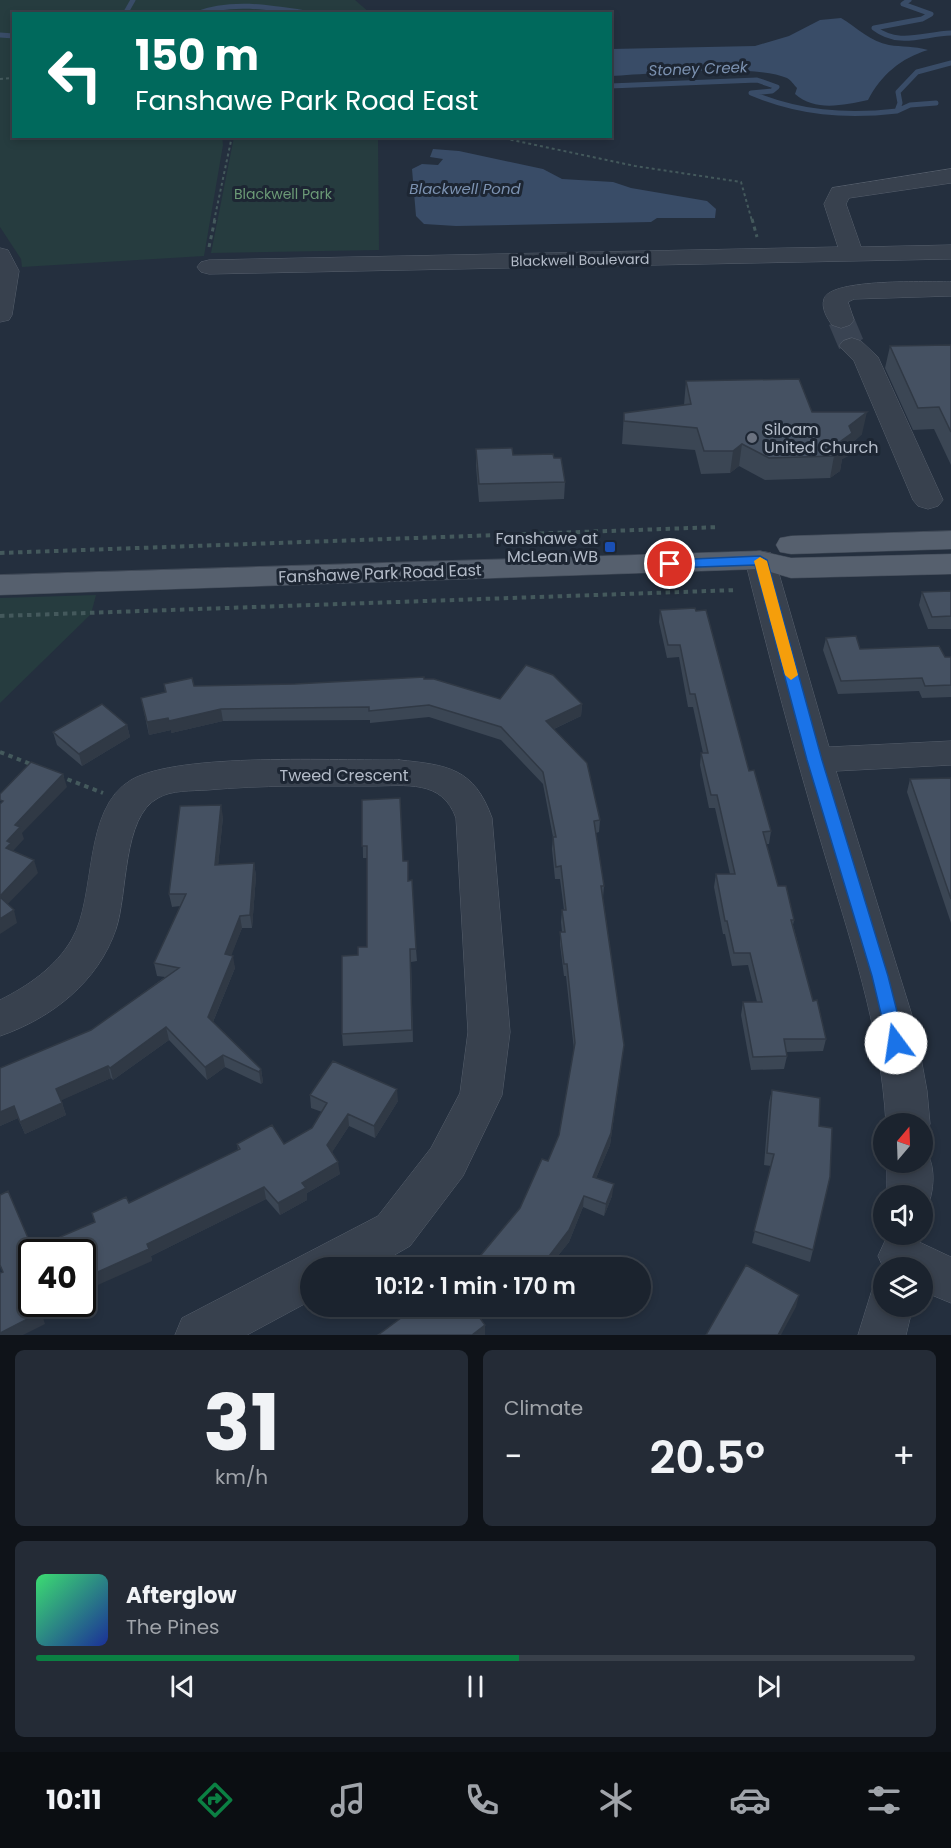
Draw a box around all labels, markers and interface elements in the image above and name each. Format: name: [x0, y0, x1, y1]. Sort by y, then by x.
text: 150 m: [135, 26, 259, 85]
icon: left: [36, 36, 114, 114]
water label: Stoney Creek: [648, 56, 749, 81]
text: Fanshawe Park Road East: [135, 82, 478, 119]
water label: Blackwell Pond: [409, 178, 522, 199]
park label: Blackwell Park: [234, 184, 333, 204]
street label: Blackwell Boulevard: [511, 249, 649, 271]
place label: Siloam United Church: [764, 418, 879, 459]
marker: Siloam United Church: [745, 431, 759, 445]
place label: Fanshawe at McLean WB: [496, 527, 598, 568]
pin: [644, 538, 695, 589]
marker: Fanshawe at McLean WB: [603, 540, 617, 554]
icon: arrive: [653, 547, 686, 580]
street label: Fanshawe Park Road East: [278, 558, 482, 589]
street label: Tweed Crescent: [280, 764, 409, 787]
position arrow: [864, 1011, 928, 1075]
north arrow: [873, 1113, 933, 1173]
map controls: [873, 1113, 933, 1317]
button: sound: [873, 1185, 933, 1245]
speed limit sign: 40: [18, 1239, 96, 1317]
button: layers: [873, 1257, 933, 1317]
text: 10:12 · 1 min · 170 m: [375, 1271, 576, 1302]
text: 31: [203, 1368, 280, 1477]
text: Climate: [504, 1394, 583, 1422]
text: 20.5°: [650, 1426, 765, 1489]
text: −: [504, 1433, 522, 1480]
text: +: [892, 1433, 915, 1480]
text: km/h: [215, 1463, 268, 1491]
text: Afterglow: [126, 1580, 237, 1611]
text: The Pines: [126, 1613, 220, 1641]
icon: previous: [166, 1670, 199, 1703]
icon: pause: [459, 1670, 492, 1703]
icon: next: [752, 1670, 785, 1703]
icon: directions: [194, 1779, 236, 1821]
icon: music: [327, 1779, 369, 1821]
icon: phone: [461, 1779, 503, 1821]
icon: climate: [595, 1779, 637, 1821]
icon: car: [729, 1779, 771, 1821]
icon: filters: [863, 1779, 905, 1821]
text: 10:11: [46, 1781, 102, 1818]

